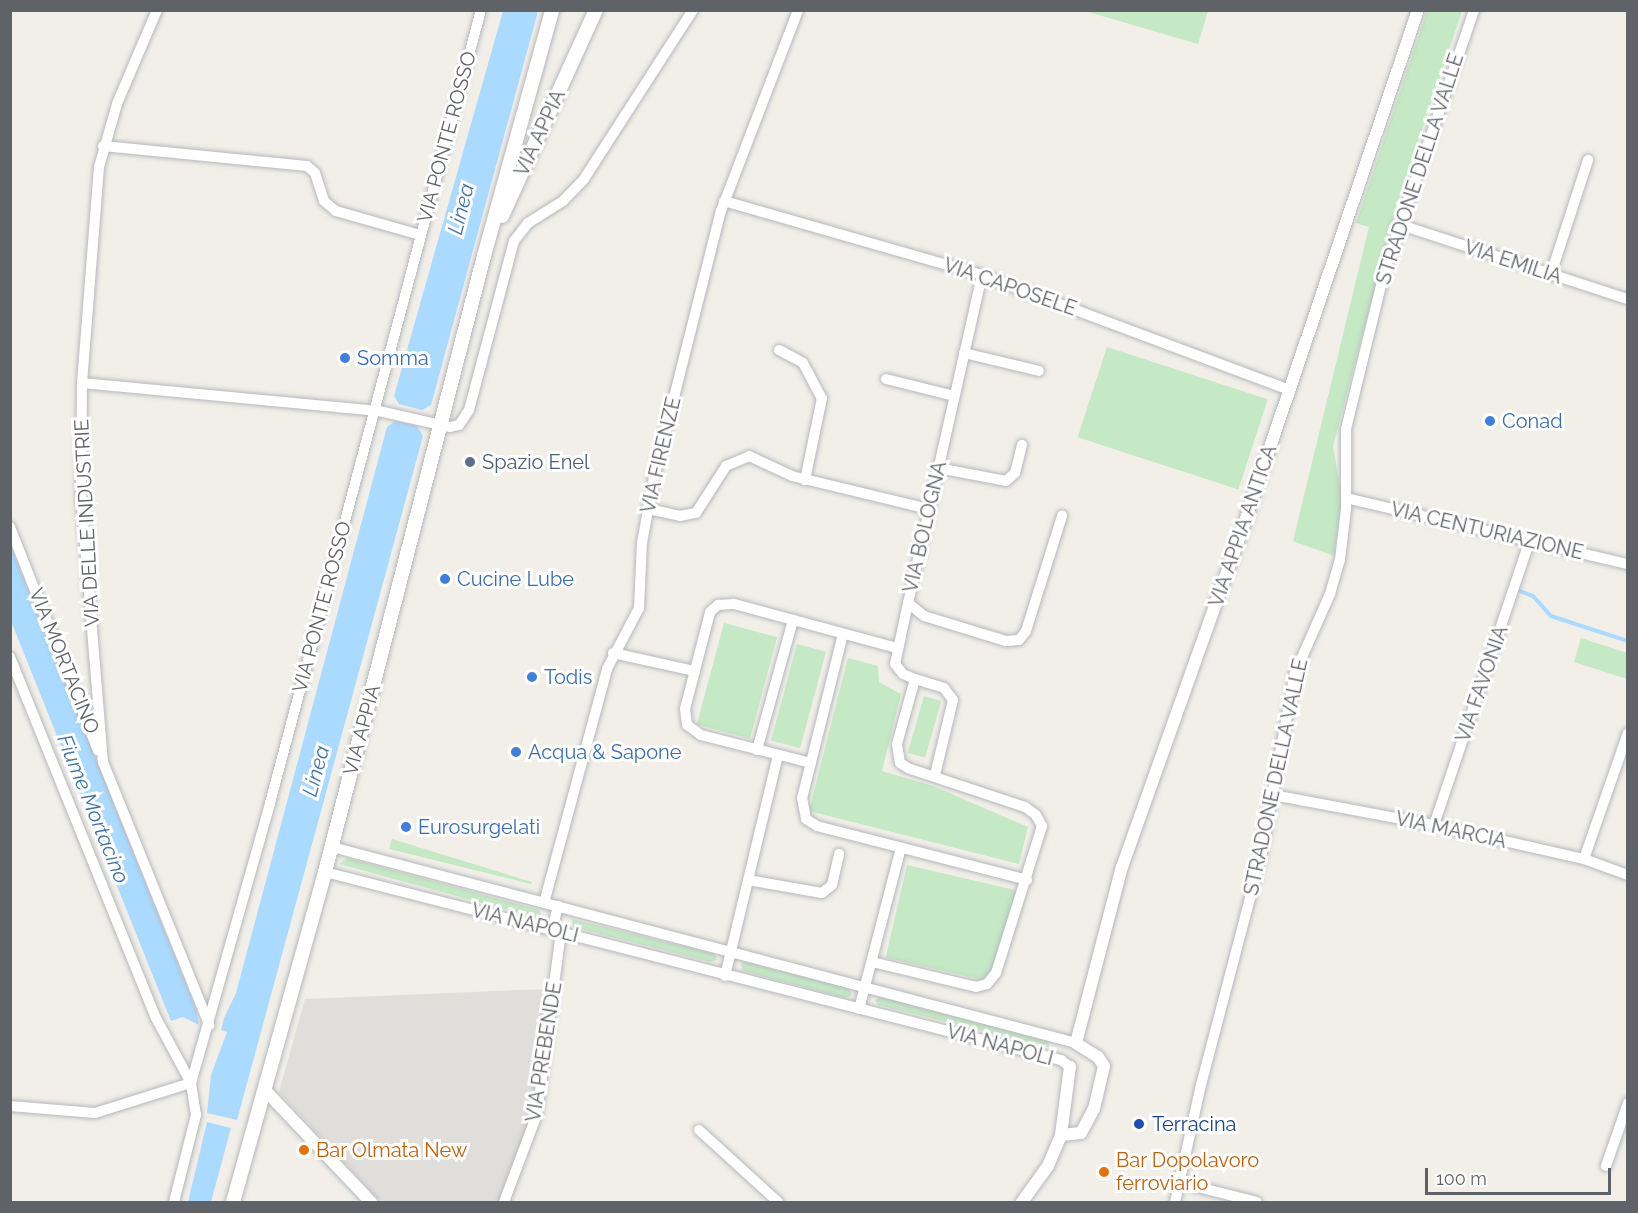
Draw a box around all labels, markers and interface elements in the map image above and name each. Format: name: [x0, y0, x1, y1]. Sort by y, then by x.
street label: VIA PONTE ROSSO: [413, 48, 481, 226]
street label: STRADONE DELLA VALLE: [1371, 50, 1469, 288]
street label: VIA APPIA: [509, 85, 571, 181]
water label: Linea: [443, 181, 479, 237]
street label: VIA EMILIA: [1461, 235, 1565, 289]
street label: VIA CAPOSELE: [940, 253, 1080, 321]
place label: Somma: [357, 346, 429, 370]
marker: Somma: [338, 351, 352, 365]
street label: VIA FIRENZE: [636, 394, 686, 516]
place label: Conad: [1502, 409, 1563, 433]
marker: Conad: [1483, 414, 1497, 428]
street label: VIA DELLE INDUSTRIE: [70, 418, 104, 628]
street label: VIA APPIA ANTICA: [1204, 441, 1282, 611]
place label: Spazio Enel: [482, 450, 589, 474]
marker: Spazio Enel: [463, 455, 477, 469]
street label: VIA BOLOGNA: [898, 459, 952, 595]
street label: VIA CENTURIAZIONE: [1388, 497, 1586, 565]
street label: VIA PONTE ROSSO: [288, 518, 356, 696]
place label: Cucine Lube: [457, 567, 574, 591]
marker: Cucine Lube: [438, 572, 452, 586]
street label: VIA MORTACINO: [24, 584, 104, 738]
street label: VIA FAVONIA: [1451, 622, 1513, 746]
street label: STRADONE DELLA VALLE: [1239, 656, 1313, 898]
place label: Todis: [544, 665, 592, 689]
marker: Todis: [525, 670, 539, 684]
street label: VIA APPIA: [338, 681, 386, 779]
water label: Fiume Mortacino: [52, 731, 134, 887]
place label: Acqua & Sapone: [528, 740, 681, 764]
water label: Linea: [297, 743, 335, 799]
marker: Acqua & Sapone: [509, 745, 523, 759]
street label: VIA MARCIA: [1393, 806, 1509, 854]
place label: Eurosurgelati: [418, 815, 540, 839]
marker: Eurosurgelati: [399, 820, 413, 834]
street label: VIA NAPOLI: [469, 898, 581, 948]
street label: VIA PREBENDE: [521, 980, 567, 1124]
street label: VIA NAPOLI: [944, 1019, 1056, 1071]
place label: Terracina: [1152, 1112, 1237, 1136]
marker: Terracina: [1130, 1115, 1148, 1133]
place label: Bar Olmata New: [316, 1138, 468, 1162]
marker: Bar Olmata New: [297, 1143, 311, 1157]
place label: Bar Dopolavoro ferroviario: [1116, 1148, 1260, 1195]
scale bar: [1428, 1156, 1614, 1194]
marker: Bar Dopolavoro ferroviario: [1097, 1165, 1111, 1179]
text: 100 m: [1436, 1168, 1487, 1189]

